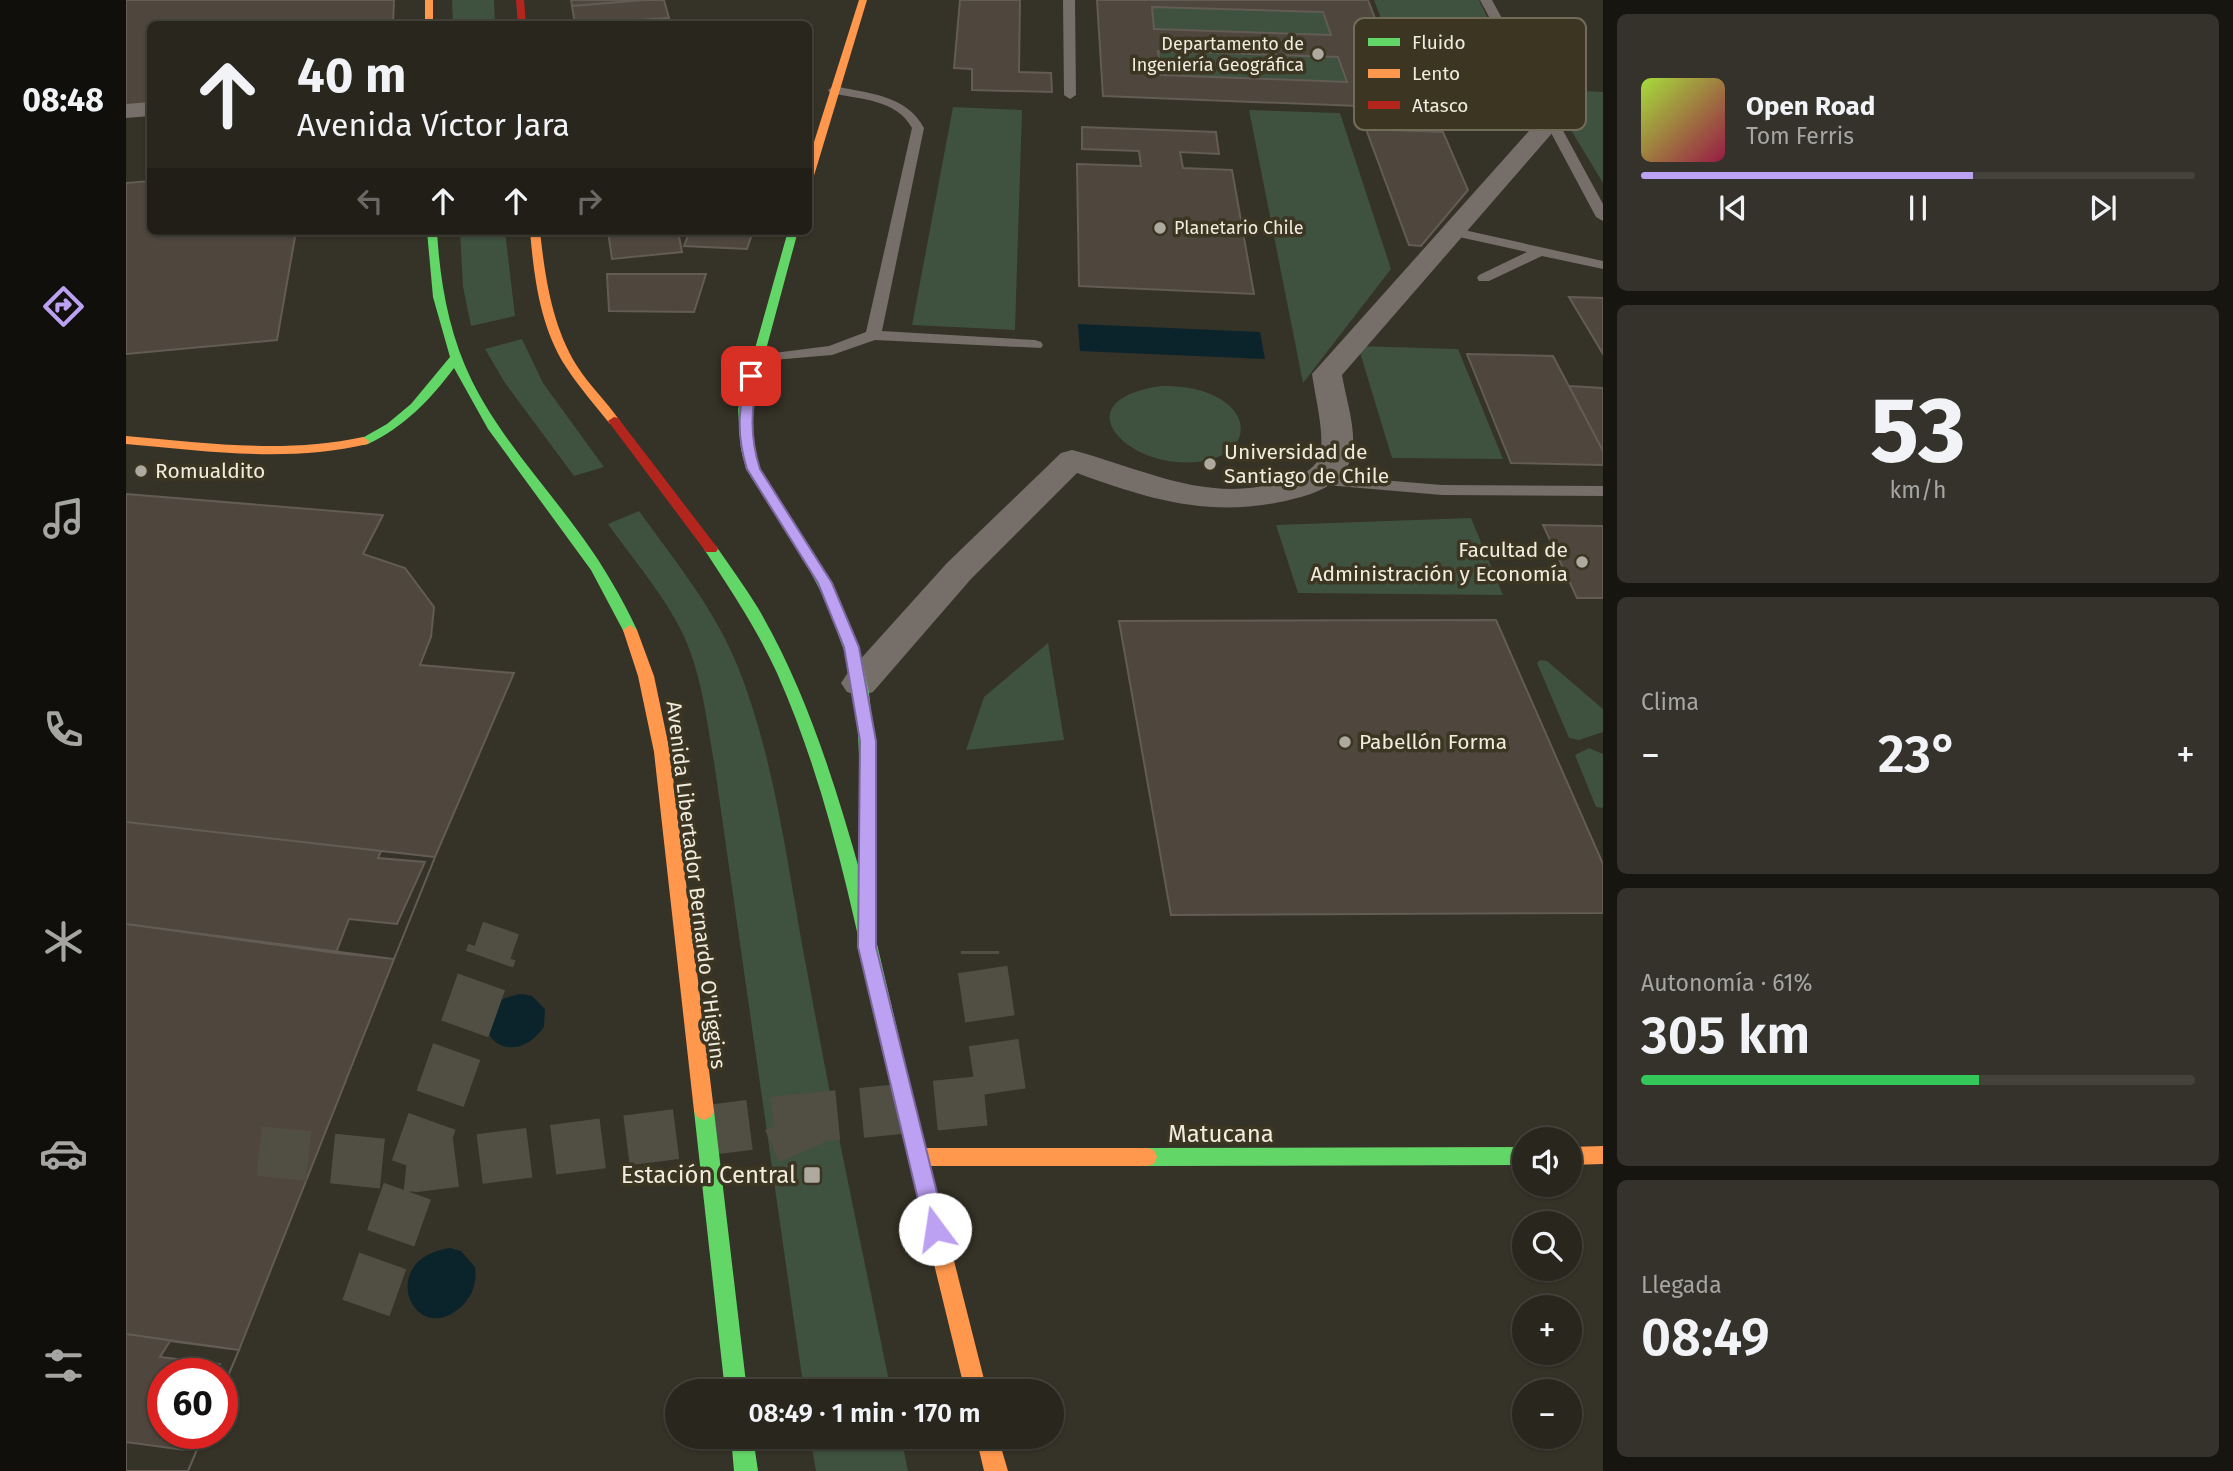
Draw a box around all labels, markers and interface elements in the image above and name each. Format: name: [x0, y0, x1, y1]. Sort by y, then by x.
legend: [1354, 18, 1586, 130]
text: Fluido: [1412, 31, 1466, 54]
place label: Departamento de Ingeniería Geográfica: [1132, 33, 1304, 76]
text: 40 m: [297, 46, 406, 105]
marker: Departamento de Ingeniería Geográfica: [1310, 46, 1326, 62]
icon: ahead: [182, 49, 273, 140]
text: Lento: [1412, 62, 1460, 85]
text: 08:48: [22, 81, 104, 119]
text: Open Road: [1746, 91, 1875, 122]
text: Atasco: [1412, 94, 1468, 117]
text: Avenida Víctor Jara: [297, 106, 570, 144]
text: Tom Ferris: [1746, 122, 1854, 150]
icon: left: [351, 182, 389, 220]
icon: ahead: [424, 182, 462, 220]
icon: ahead: [497, 182, 535, 220]
icon: right: [570, 182, 608, 220]
icon: previous: [1714, 189, 1752, 227]
icon: pause: [1899, 189, 1937, 227]
icon: next: [2084, 189, 2122, 227]
place label: Planetario Chile: [1174, 217, 1304, 239]
marker: Planetario Chile: [1152, 220, 1168, 236]
icon: directions: [39, 282, 88, 331]
pin: [721, 346, 781, 406]
icon: arrive: [732, 357, 770, 395]
text: 53: [1870, 376, 1966, 485]
place label: Universidad de Santiago de Chile: [1224, 439, 1389, 489]
marker: Universidad de Santiago de Chile: [1202, 456, 1218, 472]
place label: Romualdito: [155, 458, 265, 484]
marker: Romualdito: [133, 463, 149, 479]
text: km/h: [1890, 476, 1946, 504]
icon: music: [39, 494, 88, 543]
place label: Facultad de Administración y Economía: [1310, 537, 1568, 587]
marker: Facultad de Administración y Economía: [1574, 554, 1590, 570]
text: Clima: [1641, 688, 1699, 716]
street label: Avenida Libertador Bernardo O'Higgins: [661, 700, 731, 1071]
icon: phone: [39, 705, 88, 754]
text: 23°: [1878, 723, 1958, 786]
place label: Pabellón Forma: [1359, 729, 1507, 755]
text: −: [1641, 732, 1660, 778]
text: +: [2176, 732, 2195, 778]
marker: Pabellón Forma: [1337, 734, 1353, 750]
icon: climate: [39, 917, 88, 966]
text: Autonomía · 61%: [1641, 969, 1812, 997]
text: 305 km: [1641, 1004, 1810, 1067]
street label: Matucana: [1168, 1120, 1274, 1148]
map controls: [1512, 1127, 1582, 1449]
button: sound: [1512, 1127, 1582, 1197]
icon: car: [39, 1129, 88, 1178]
place label: Estación Central: [621, 1161, 796, 1189]
marker: Estación Central: [802, 1165, 822, 1185]
position arrow: [898, 1192, 972, 1266]
button: search: [1512, 1211, 1582, 1281]
text: Llegada: [1641, 1271, 1722, 1299]
button: +: [1512, 1295, 1582, 1365]
text: 08:49: [1641, 1306, 1770, 1369]
icon: filters: [39, 1341, 88, 1390]
speed limit sign: 60: [147, 1358, 238, 1449]
button: −: [1512, 1379, 1582, 1449]
text: 08:49 · 1 min · 170 m: [749, 1398, 980, 1429]

